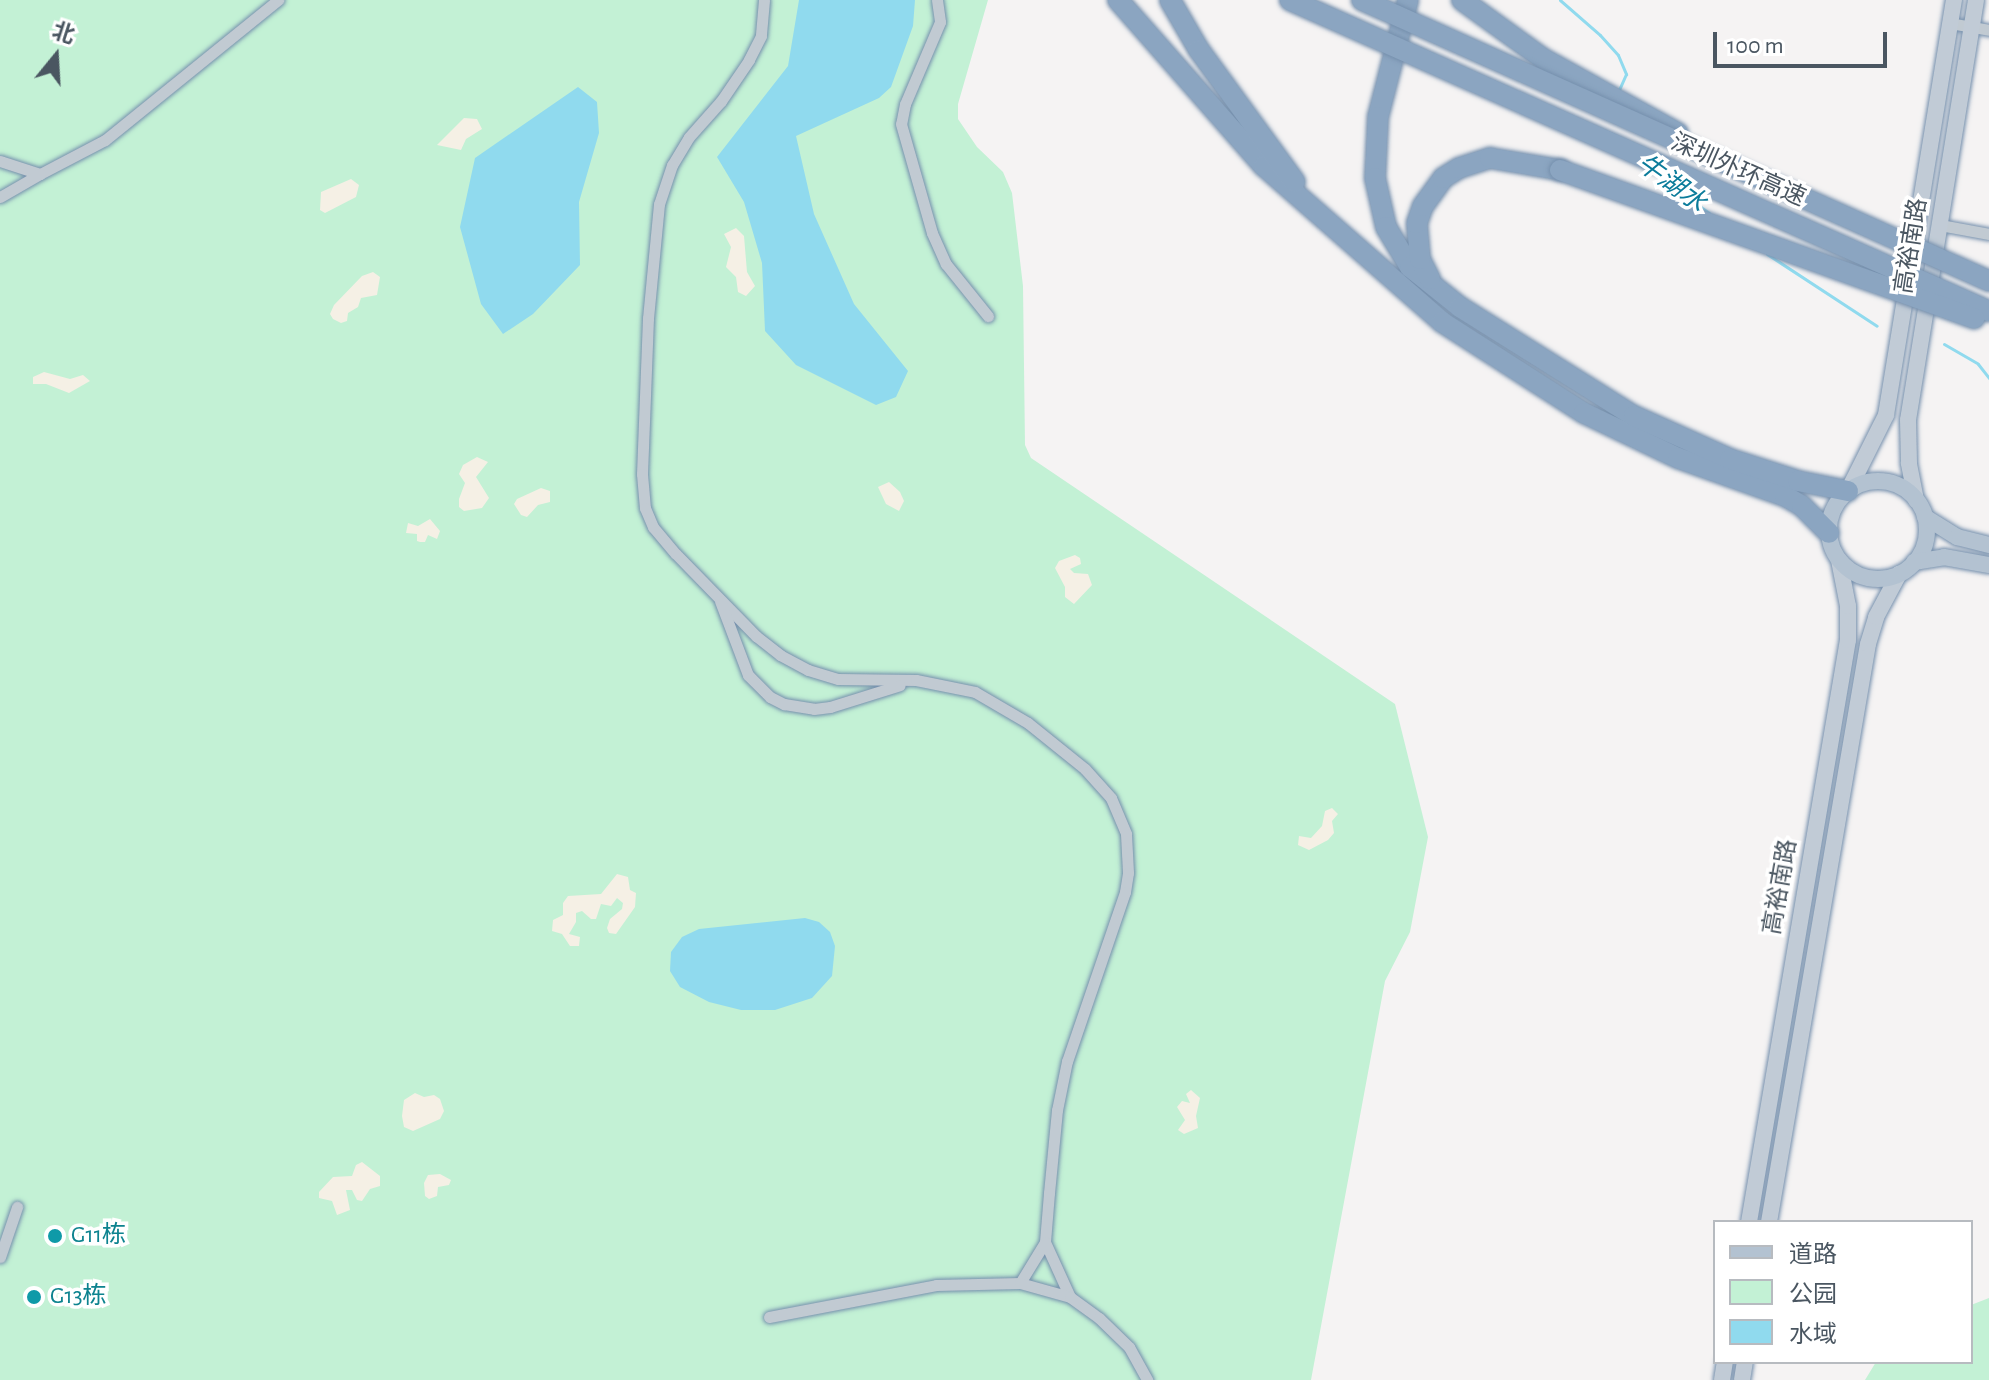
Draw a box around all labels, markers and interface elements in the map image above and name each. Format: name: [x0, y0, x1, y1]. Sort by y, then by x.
north arrow: [16, 16, 96, 96]
scale bar: [1717, 16, 1891, 66]
text: 北: [50, 19, 77, 47]
text: 100 m: [1727, 34, 1784, 58]
street label: 深圳外环高速: [1666, 129, 1810, 213]
water label: 牛湖水: [1630, 148, 1712, 220]
street label: 高裕南路: [1890, 196, 1934, 296]
street label: 高裕南路: [1758, 837, 1804, 937]
legend: [1713, 1220, 1973, 1364]
place label: G11栋: [71, 1222, 126, 1250]
marker: G11栋: [46, 1227, 64, 1245]
text: 道路: [1789, 1243, 1837, 1267]
place label: G13栋: [50, 1283, 107, 1311]
text: 公园: [1789, 1283, 1837, 1307]
marker: G13栋: [25, 1288, 43, 1306]
text: 水域: [1789, 1323, 1837, 1347]

